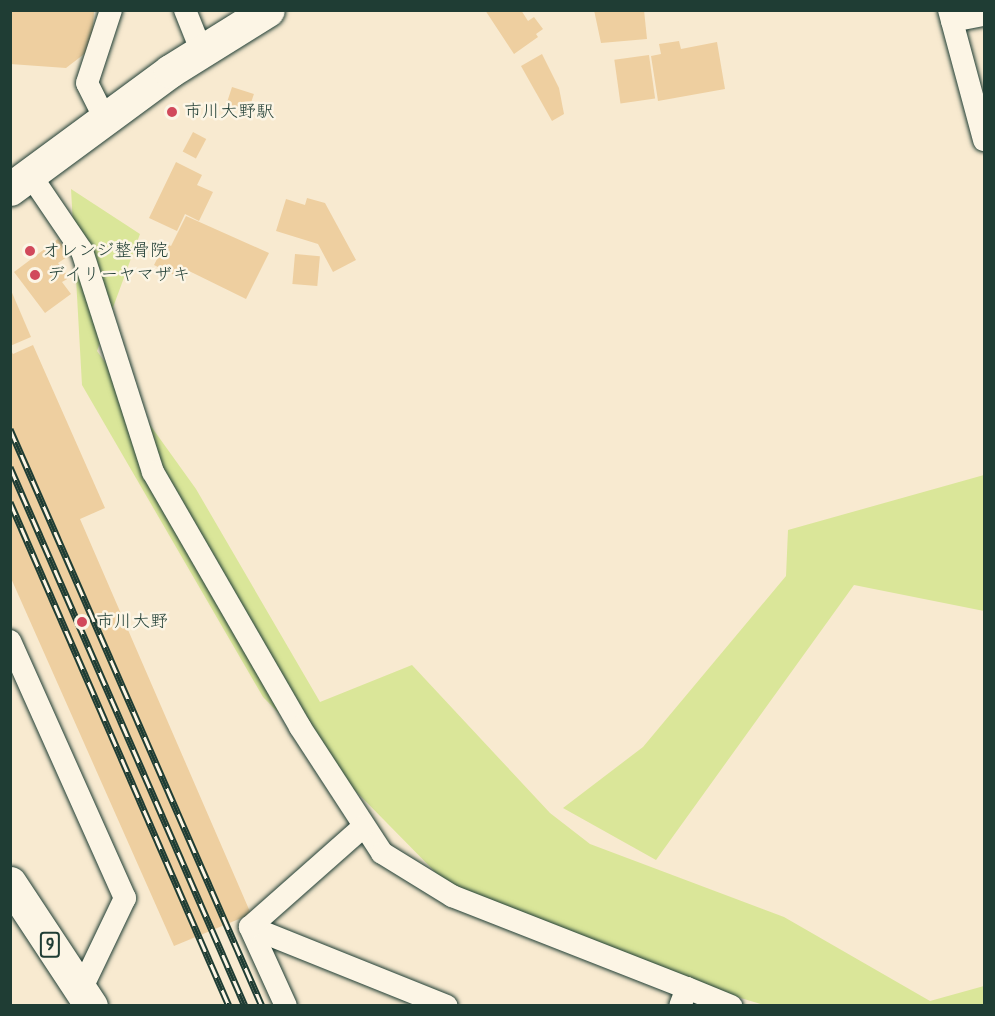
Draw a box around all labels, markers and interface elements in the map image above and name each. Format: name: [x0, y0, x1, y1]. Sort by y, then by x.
place label: 市川大野駅: [184, 101, 274, 123]
marker: 市川大野駅: [165, 105, 179, 119]
place label: オレンジ整骨院: [42, 240, 168, 262]
marker: オレンジ整骨院: [23, 244, 37, 258]
place label: デイリーヤマザキ: [47, 264, 191, 286]
marker: デイリーヤマザキ: [28, 268, 42, 282]
place label: 市川大野: [96, 611, 168, 633]
marker: 市川大野: [73, 613, 91, 631]
road number: 9: [40, 932, 60, 958]

